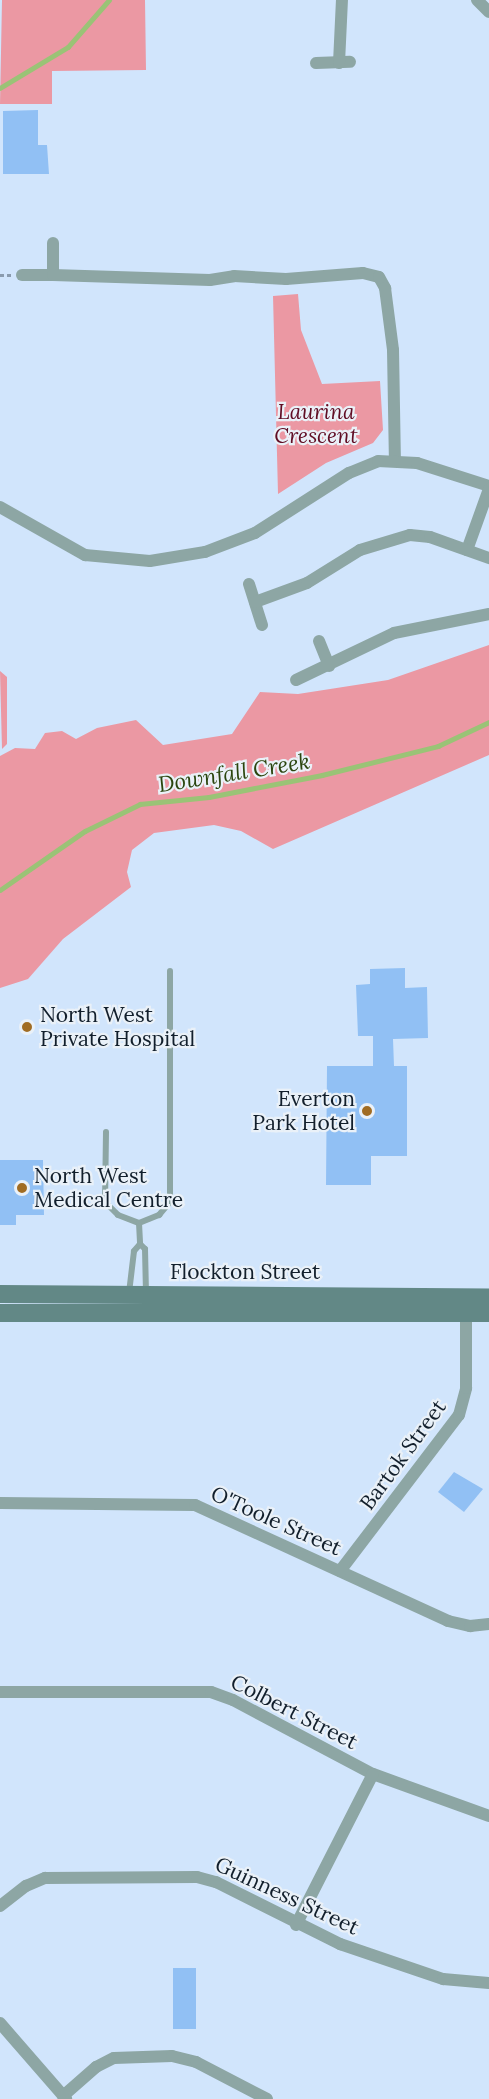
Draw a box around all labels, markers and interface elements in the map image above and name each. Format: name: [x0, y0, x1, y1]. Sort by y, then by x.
park label: Laurina Crescent: [274, 399, 358, 449]
water label: Downfall Creek: [156, 748, 312, 798]
place label: North West Private Hospital: [40, 1002, 195, 1052]
marker: North West Private Hospital: [18, 1018, 36, 1036]
place label: Everton Park Hotel: [252, 1086, 355, 1136]
marker: Everton Park Hotel: [360, 1104, 374, 1118]
place label: North West Medical Centre: [34, 1163, 183, 1213]
marker: North West Medical Centre: [15, 1181, 29, 1195]
street label: Flockton Street: [170, 1259, 320, 1285]
street label: Bartok Street: [355, 1395, 451, 1515]
street label: O'Toole Street: [207, 1481, 345, 1561]
street label: Colbert Street: [226, 1669, 362, 1755]
street label: Guinness Street: [211, 1852, 363, 1940]

